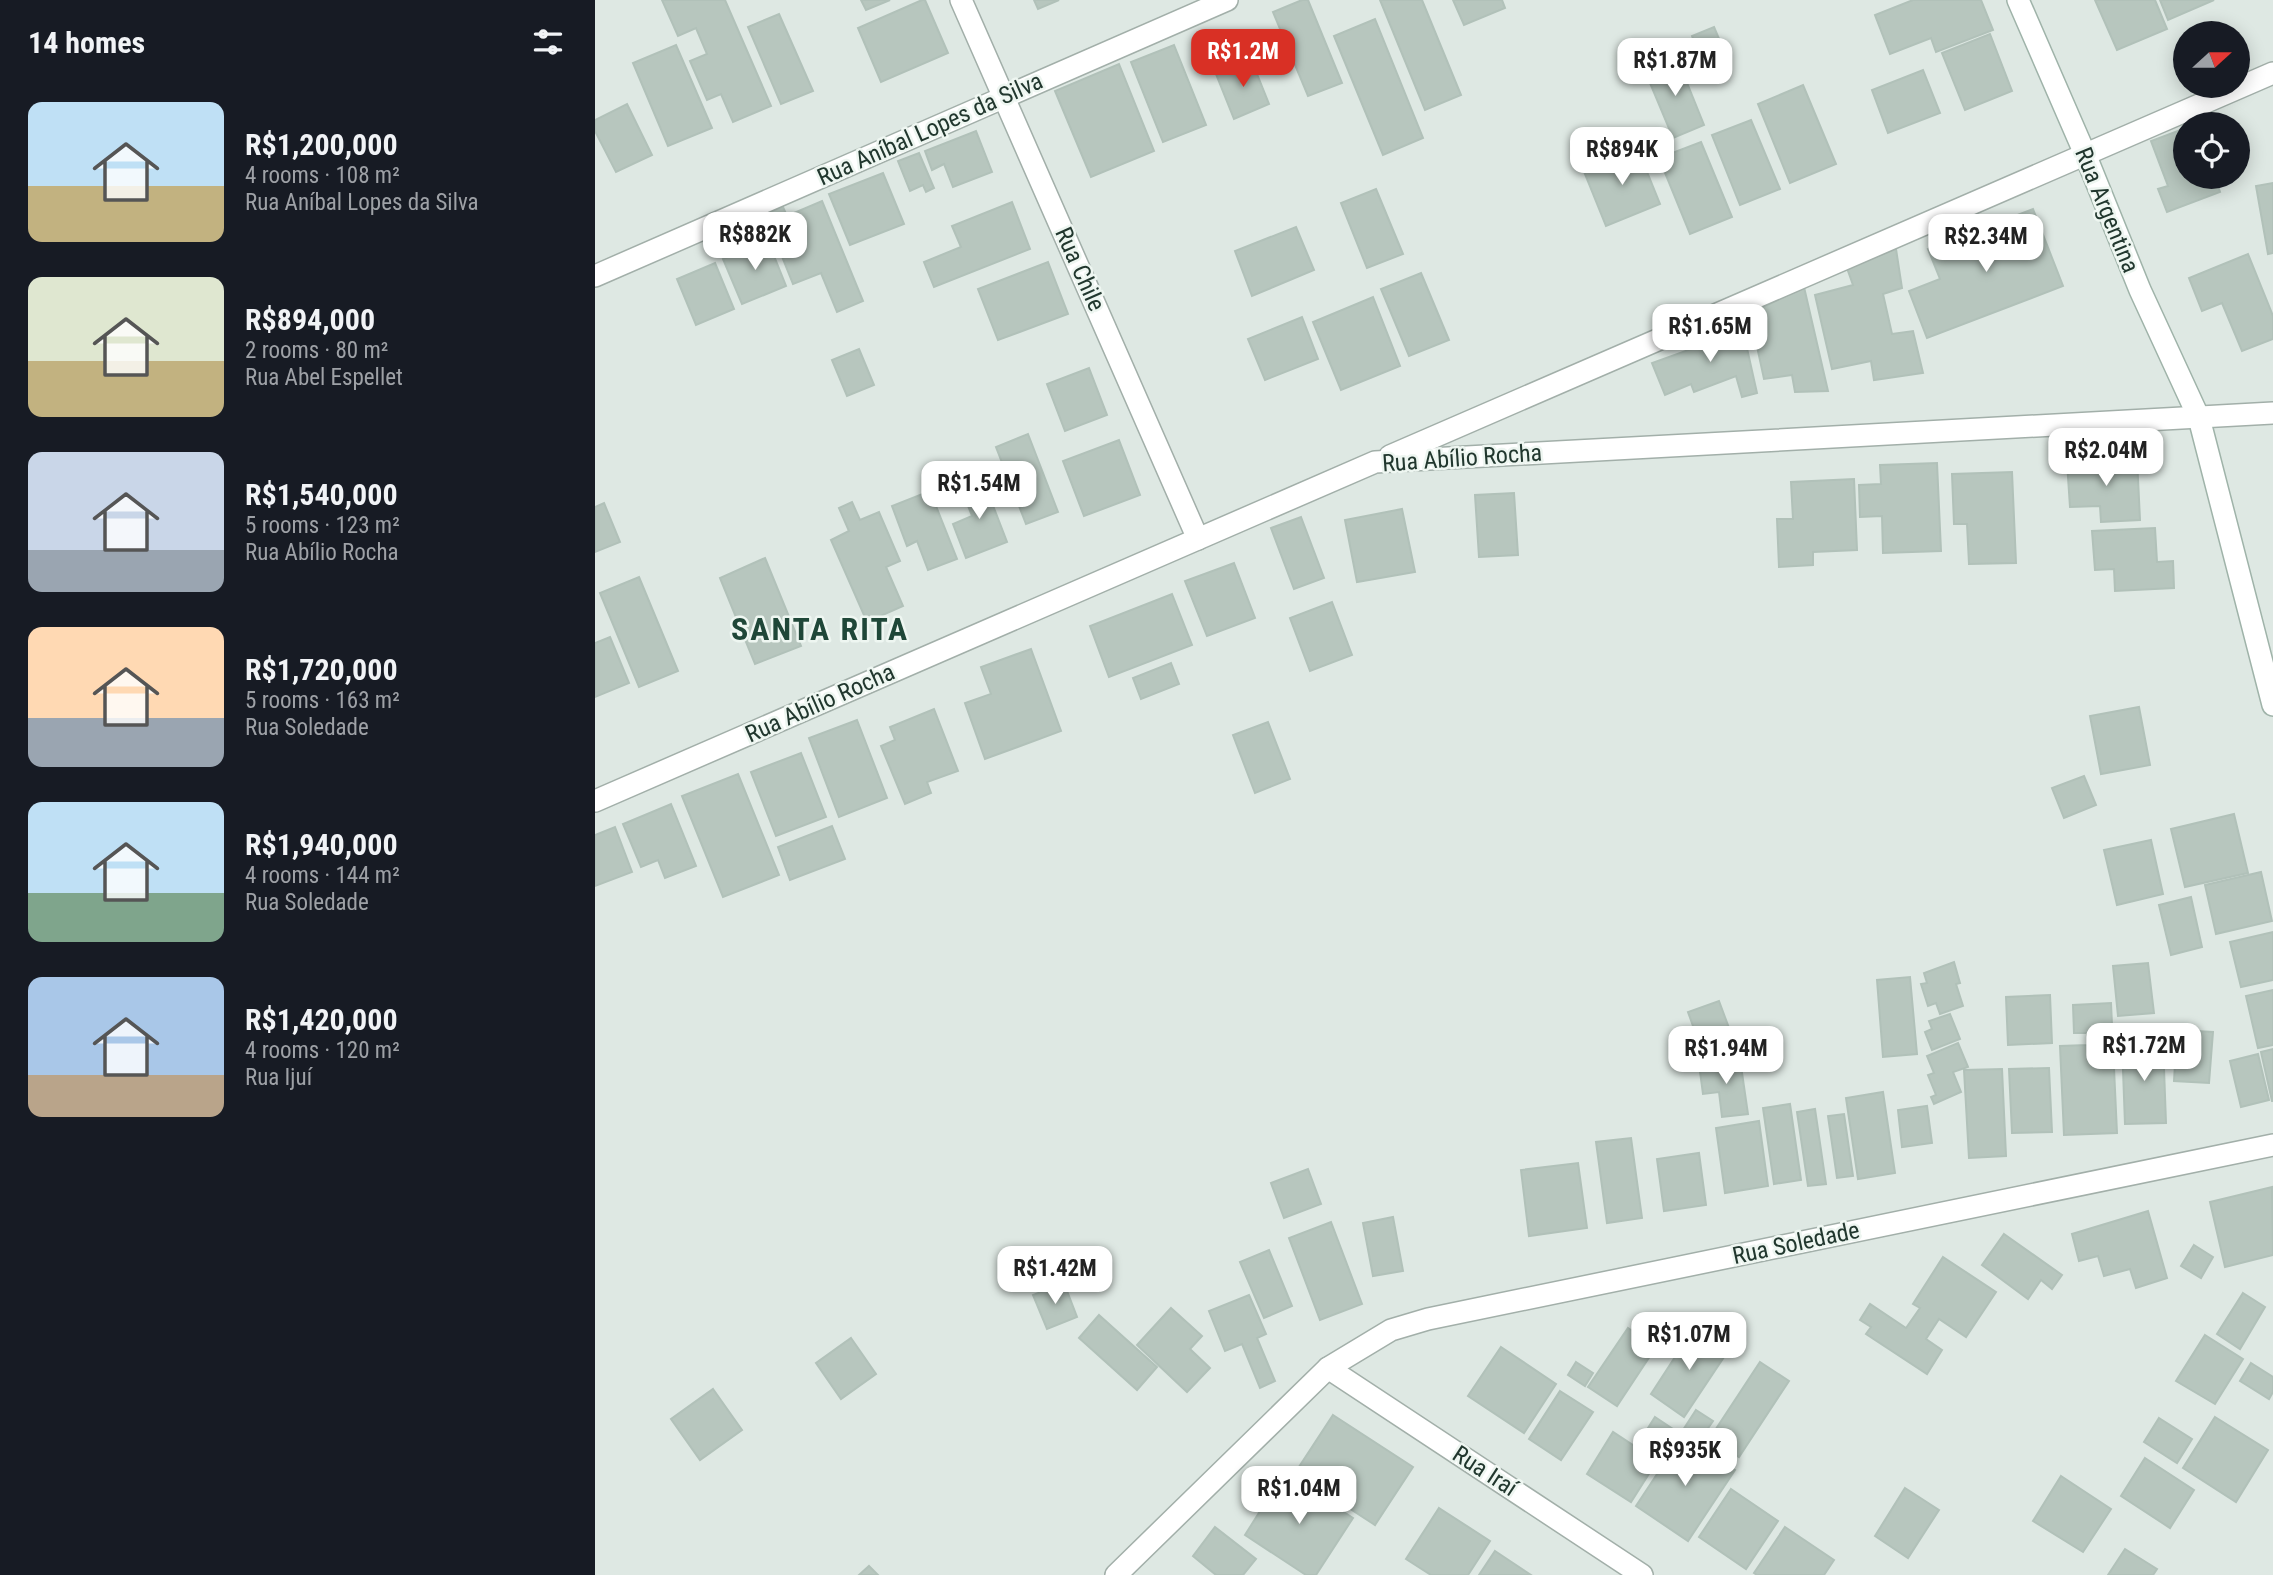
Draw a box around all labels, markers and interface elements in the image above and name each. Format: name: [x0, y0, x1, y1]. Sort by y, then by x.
north arrow: [2173, 21, 2251, 98]
map controls: [2173, 21, 2250, 189]
icon: filters: [529, 23, 567, 61]
text: 14 homes: [28, 25, 145, 60]
pin: R$1.2M: [1186, 29, 1300, 89]
text: R$1.2M: [1207, 38, 1279, 65]
pin: R$1.87M: [1610, 38, 1740, 98]
text: R$1.87M: [1633, 47, 1717, 74]
street label: Rua Aníbal Lopes da Silva: [813, 67, 1047, 191]
button: locate: [2173, 112, 2250, 189]
text: R$1,200,000: [245, 127, 398, 162]
pin: R$894K: [1565, 128, 1679, 187]
icon: home: [84, 130, 168, 214]
text: R$894K: [1586, 136, 1658, 163]
street label: Rua Argentina: [2069, 143, 2145, 277]
text: 4 rooms · 108 m²: [245, 162, 400, 189]
text: Rua Aníbal Lopes da Silva: [245, 189, 479, 216]
pin: R$882K: [698, 212, 812, 272]
pin: R$2.34M: [1921, 215, 2051, 274]
text: R$882K: [719, 221, 791, 248]
street label: Rua Chile: [1049, 223, 1111, 315]
text: R$2.34M: [1944, 223, 2028, 250]
text: R$894,000: [245, 302, 375, 337]
pin: R$1.65M: [1645, 304, 1775, 364]
icon: home: [84, 305, 168, 389]
text: R$1.65M: [1668, 313, 1752, 340]
text: 2 rooms · 80 m²: [245, 337, 388, 364]
text: Rua Abel Espellet: [245, 364, 403, 391]
pin: R$2.04M: [2041, 428, 2171, 488]
text: R$2.04M: [2064, 437, 2148, 464]
street label: Rua Abílio Rocha: [1381, 438, 1543, 478]
pin: R$1.54M: [914, 462, 1044, 521]
text: R$1.54M: [937, 470, 1021, 497]
text: R$1,540,000: [245, 477, 398, 512]
icon: home: [84, 480, 168, 564]
text: 5 rooms · 123 m²: [245, 512, 400, 539]
text: Rua Abílio Rocha: [245, 539, 399, 566]
district label: SANTA RITA: [731, 610, 909, 648]
text: R$1,720,000: [245, 652, 398, 687]
icon: home: [84, 655, 168, 739]
street label: Rua Abílio Rocha: [741, 658, 899, 748]
text: 5 rooms · 163 m²: [245, 687, 400, 714]
text: Rua Soledade: [245, 714, 369, 741]
text: R$1,940,000: [245, 827, 398, 862]
icon: home: [84, 830, 168, 914]
text: 4 rooms · 144 m²: [245, 862, 400, 889]
text: Rua Soledade: [245, 889, 369, 916]
text: R$1,420,000: [245, 1002, 398, 1037]
icon: home: [84, 1005, 168, 1089]
pin: R$1.72M: [2079, 1024, 2209, 1083]
pin: R$1.94M: [1661, 1026, 1791, 1086]
text: R$1.72M: [2102, 1032, 2186, 1059]
text: R$1.94M: [1684, 1035, 1768, 1062]
text: 4 rooms · 120 m²: [245, 1037, 400, 1064]
text: Rua Ijuí: [245, 1064, 312, 1091]
street label: Rua Soledade: [1730, 1216, 1862, 1270]
pin: R$1.42M: [990, 1246, 1120, 1306]
text: R$1.42M: [1013, 1255, 1097, 1282]
pin: R$1.07M: [1624, 1312, 1754, 1372]
text: R$1.07M: [1647, 1321, 1731, 1348]
pin: R$935K: [1628, 1428, 1742, 1488]
text: R$935K: [1649, 1437, 1721, 1464]
street label: Rua Iraí: [1447, 1440, 1524, 1503]
pin: R$1.04M: [1234, 1466, 1364, 1526]
text: R$1.04M: [1257, 1475, 1341, 1502]

